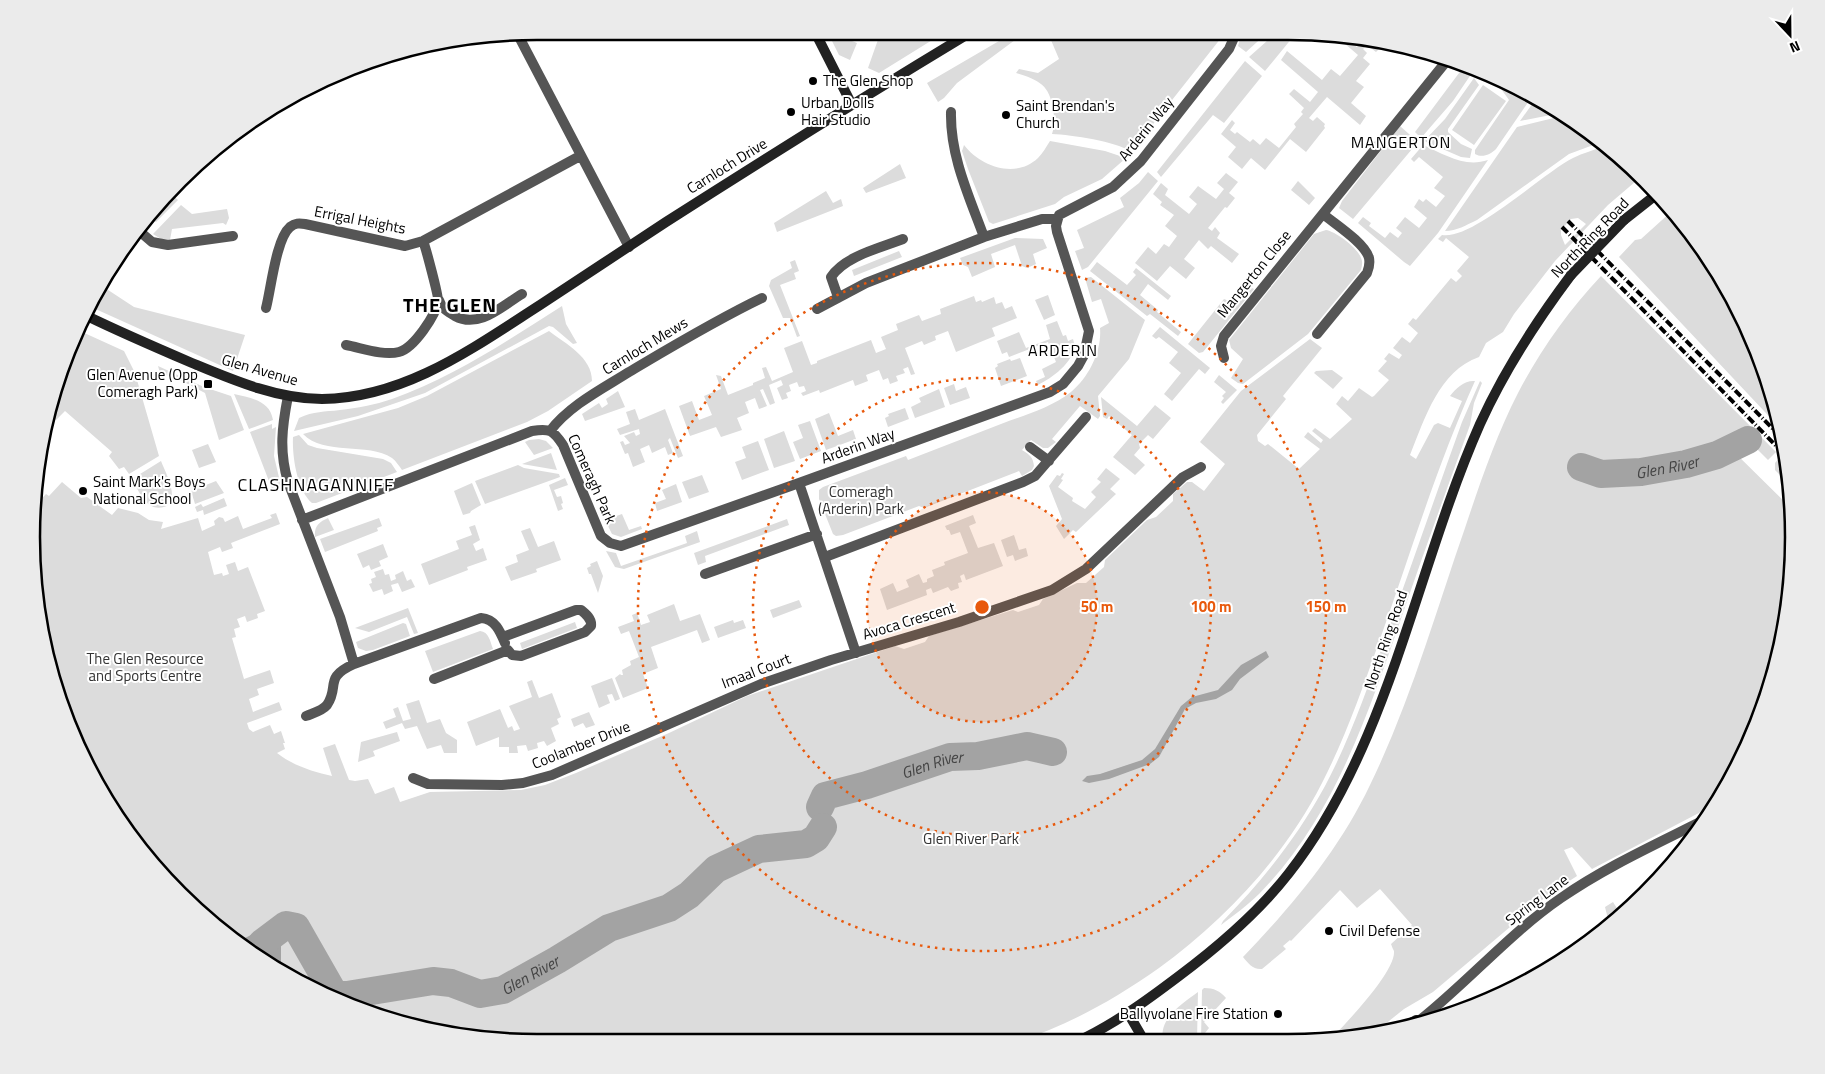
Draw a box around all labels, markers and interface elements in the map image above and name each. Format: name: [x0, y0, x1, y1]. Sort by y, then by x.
north arrow: [1765, 10, 1815, 60]
text: N: [1787, 36, 1803, 59]
place label: The Glen Shop: [823, 69, 914, 92]
marker: The Glen Shop: [807, 75, 819, 87]
place label: Urban Dolls Hair Studio: [801, 91, 874, 131]
street label: Arderin Way: [1112, 92, 1179, 166]
place label: Saint Brendan's Church: [1016, 94, 1115, 134]
marker: Urban Dolls Hair Studio: [785, 106, 797, 118]
marker: Saint Brendan's Church: [1000, 109, 1012, 121]
district label: MANGERTON: [1351, 130, 1451, 154]
street label: Carnloch Drive: [682, 132, 771, 199]
street label: North Ring Road: [1545, 192, 1634, 283]
street label: Errigal Heights: [312, 199, 408, 240]
street label: Mangerton Close: [1211, 225, 1296, 323]
district label: THE GLEN: [403, 289, 497, 320]
street label: Carnloch Mews: [597, 311, 692, 380]
district label: ARDERIN: [1028, 338, 1098, 362]
street label: Glen Avenue: [219, 348, 301, 391]
place label: Glen Avenue (Opp Comeragh Park): [87, 363, 198, 403]
marker: Glen Avenue (Opp Comeragh Park): [202, 378, 214, 390]
street label: Arderin Way: [818, 422, 898, 470]
street label: Comeragh Park: [562, 430, 623, 528]
water label: Glen River: [1635, 448, 1703, 484]
place label: Saint Mark's Boys National School: [93, 470, 205, 510]
district label: CLASHNAGANNIFF: [237, 471, 395, 498]
park label: Comeragh (Arderin) Park: [818, 480, 904, 520]
marker: Saint Mark's Boys National School: [77, 485, 89, 497]
street label: North Ring Road: [1358, 587, 1413, 693]
street label: Avoca Crescent: [860, 595, 959, 646]
text: 50 m: [1081, 595, 1113, 618]
text: 100 m: [1190, 595, 1232, 618]
text: 150 m: [1305, 595, 1347, 618]
centre of rings: [973, 598, 991, 616]
park label: The Glen Resource and Sports Centre: [86, 647, 204, 687]
street label: Imaal Court: [718, 647, 794, 694]
street label: Coolamber Drive: [528, 714, 633, 775]
water label: Glen River: [898, 744, 965, 785]
park label: Glen River Park: [923, 827, 1019, 850]
street label: Spring Lane: [1500, 868, 1573, 931]
place label: Civil Defense: [1339, 919, 1420, 942]
marker: Civil Defense: [1323, 925, 1335, 937]
water label: Glen River: [496, 948, 565, 1001]
place label: Ballyvolane Fire Station: [1120, 1002, 1268, 1025]
marker: Ballyvolane Fire Station: [1272, 1008, 1284, 1020]

